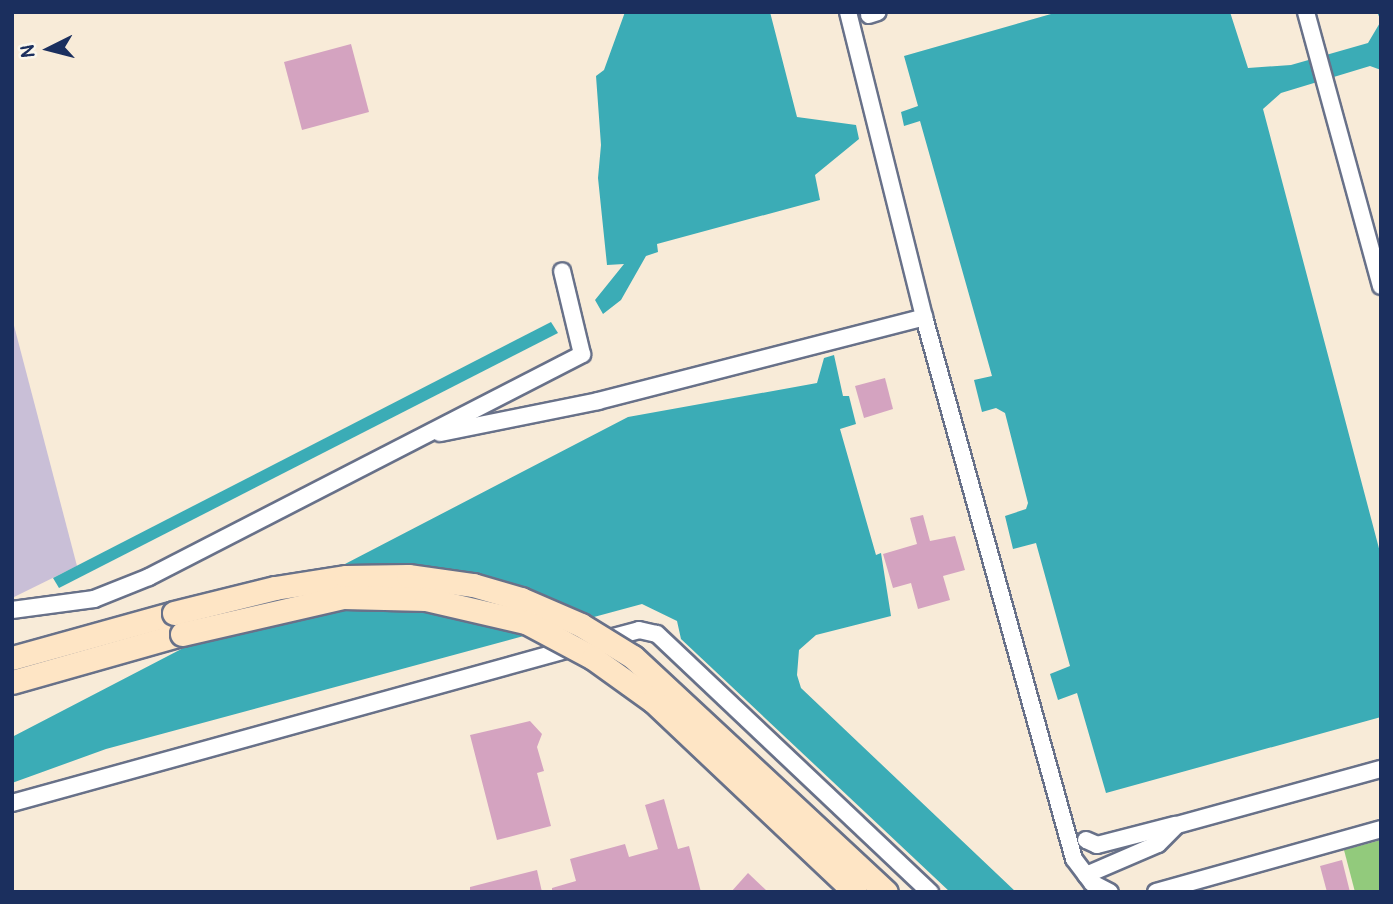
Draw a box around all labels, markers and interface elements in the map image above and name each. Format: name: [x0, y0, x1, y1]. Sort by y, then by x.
north arrow: [14, 14, 84, 84]
text: N: [16, 44, 41, 59]

